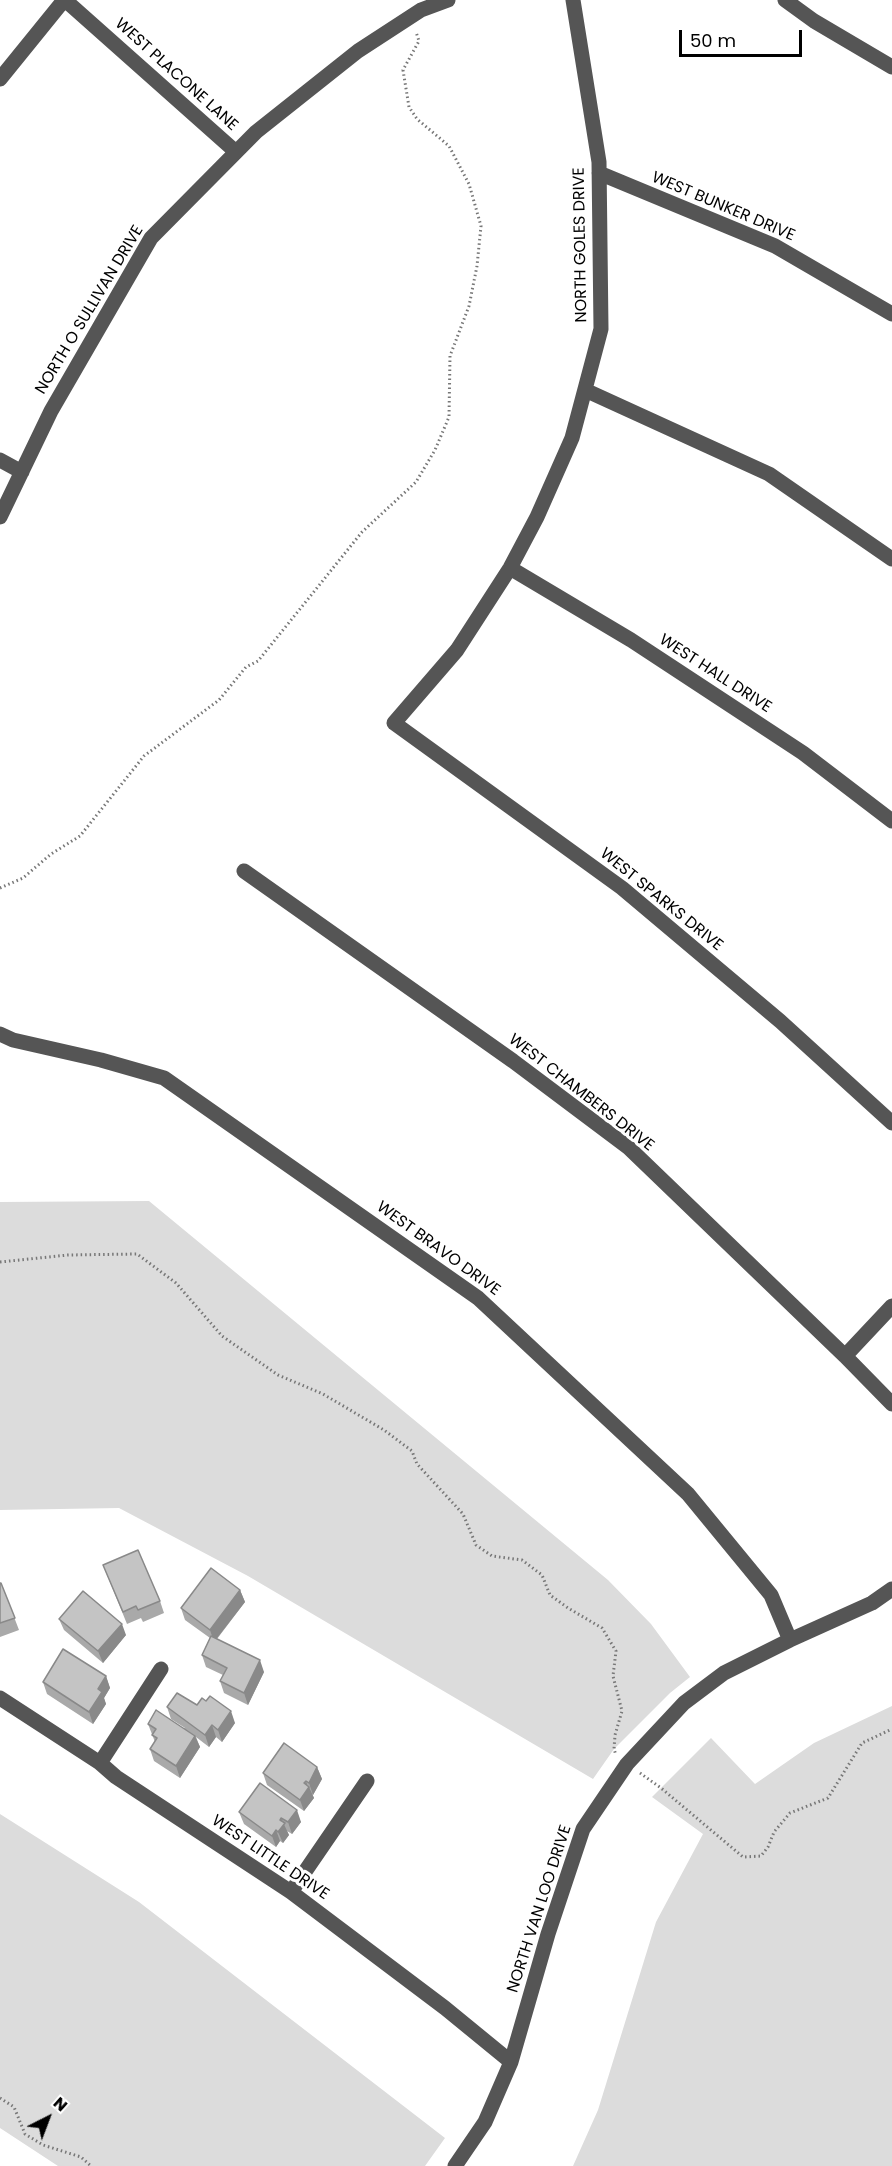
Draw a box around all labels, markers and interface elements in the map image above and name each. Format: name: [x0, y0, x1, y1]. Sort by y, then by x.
street label: WEST PLACONE LANE: [111, 15, 241, 135]
scale bar: [682, 18, 805, 56]
text: 50 m: [690, 28, 736, 53]
street label: NORTH GOLES DRIVE: [570, 167, 592, 323]
street label: WEST BUNKER DRIVE: [648, 168, 798, 246]
street label: NORTH O SULLIVAN DRIVE: [32, 222, 148, 398]
street label: WEST HALL DRIVE: [655, 631, 775, 717]
street label: WEST SPARKS DRIVE: [596, 845, 726, 955]
street label: WEST CHAMBERS DRIVE: [504, 1030, 658, 1156]
street label: WEST BRAVO DRIVE: [372, 1198, 504, 1300]
street label: WEST LITTLE DRIVE: [208, 1812, 332, 1904]
street label: NORTH VAN LOO DRIVE: [504, 1823, 576, 1995]
north arrow: [18, 2088, 78, 2148]
text: N: [48, 2092, 73, 2117]

